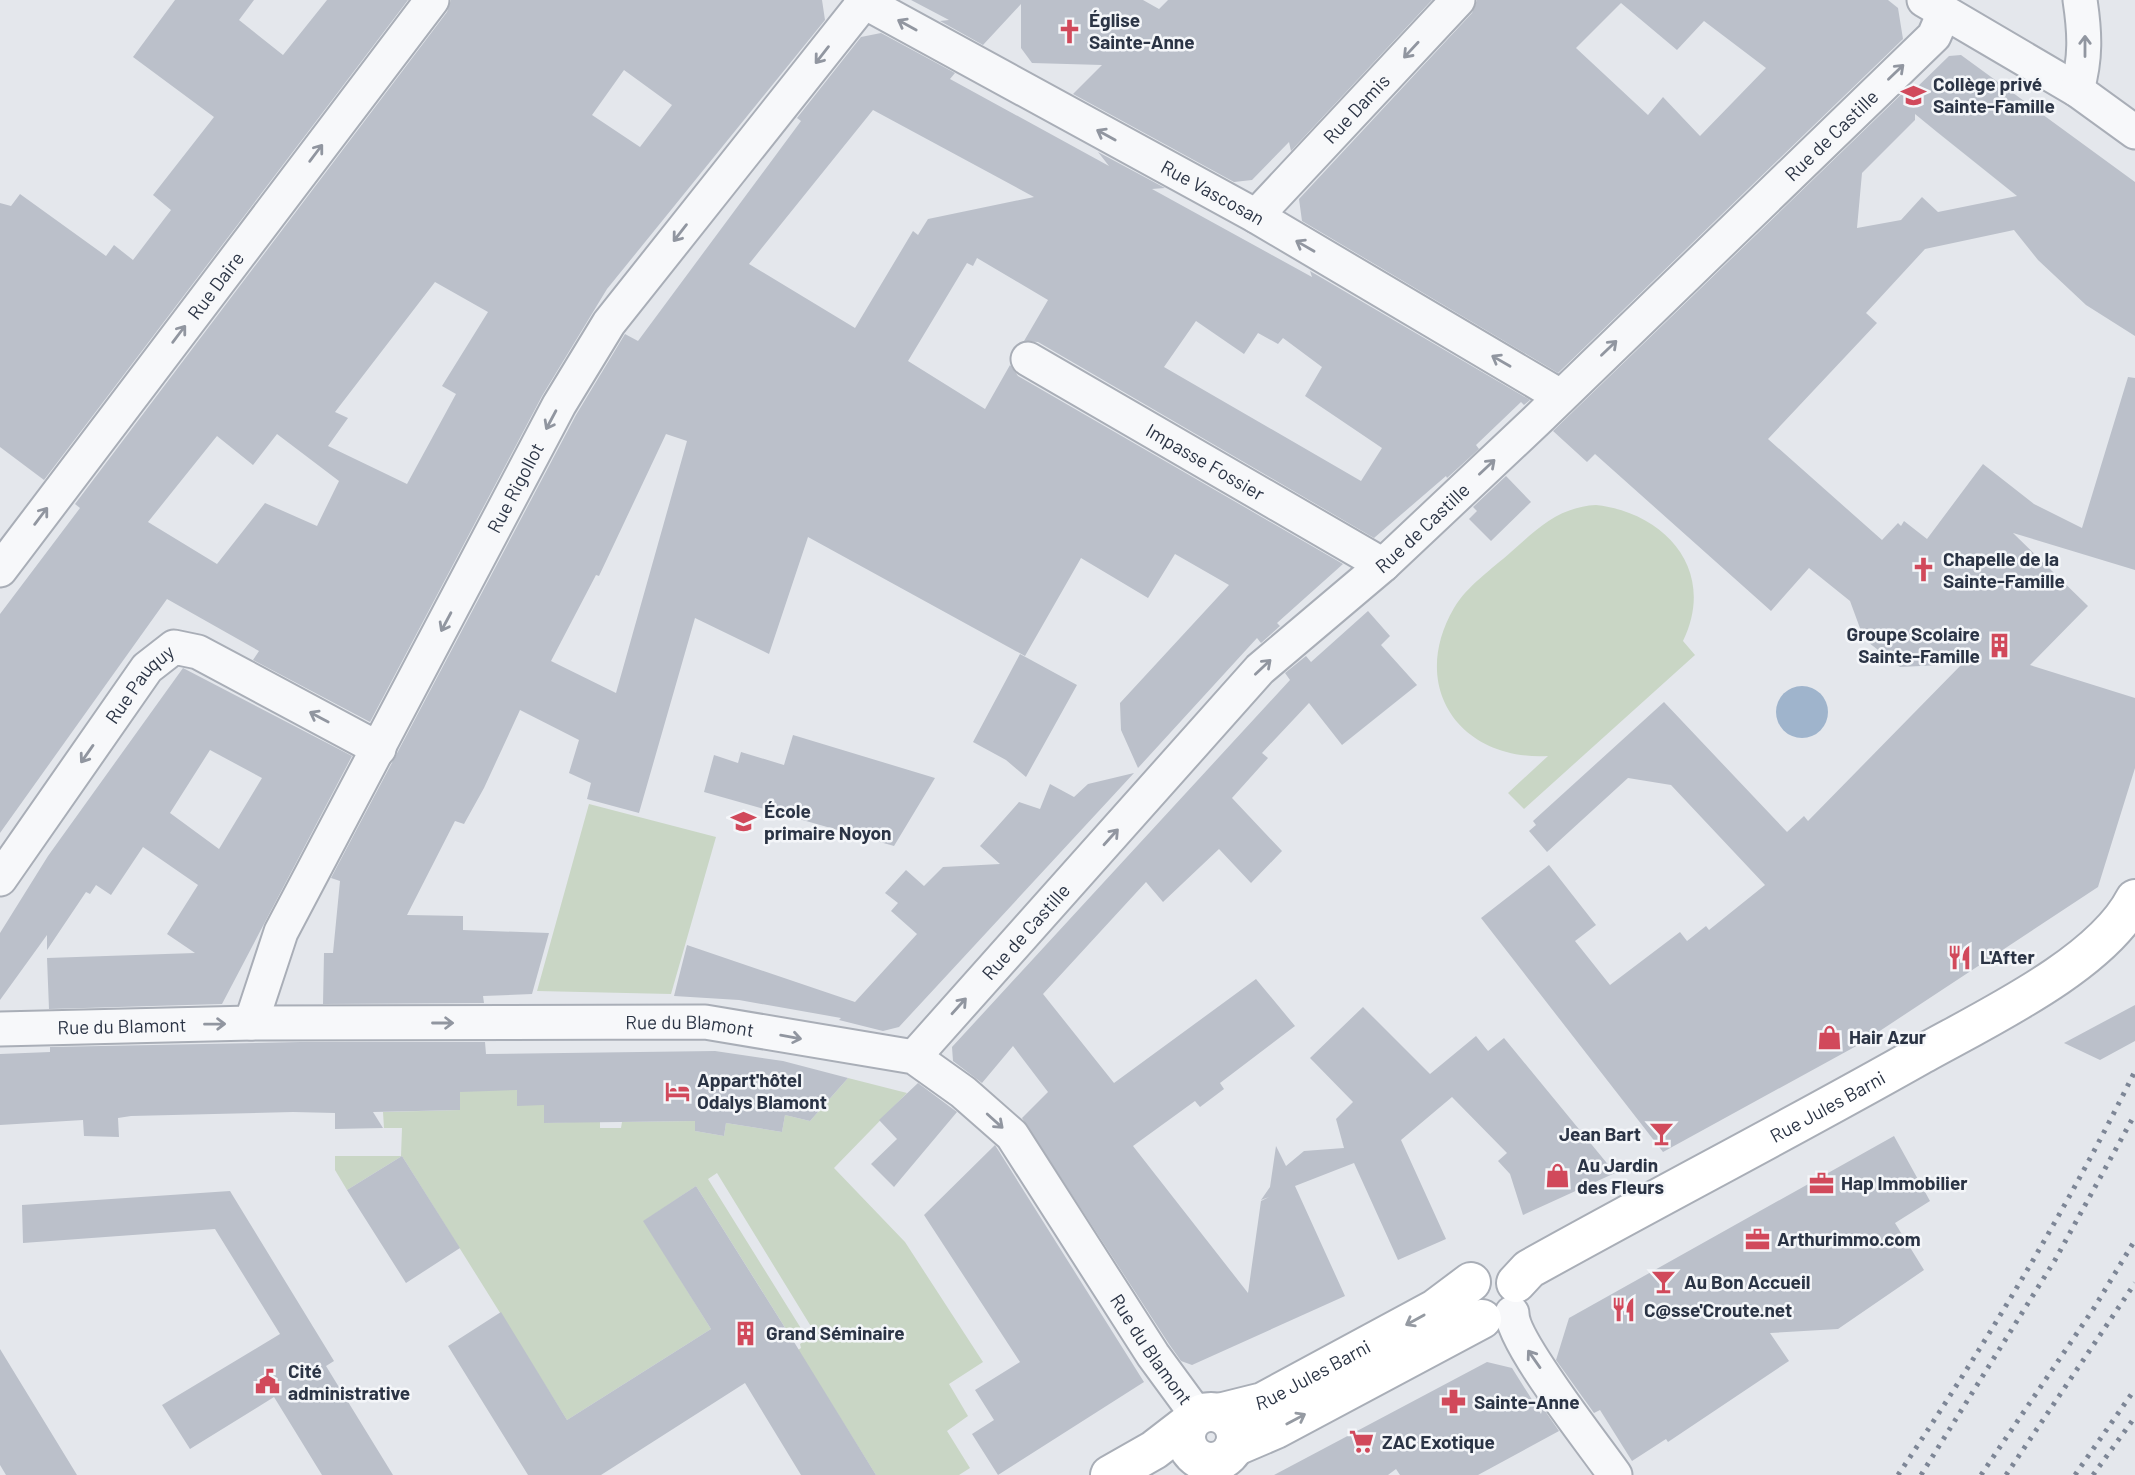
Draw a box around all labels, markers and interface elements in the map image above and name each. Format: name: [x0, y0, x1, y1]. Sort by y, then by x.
place label: Église Sainte-Anne: [1089, 8, 1195, 53]
church icon: Église Sainte-Anne: [1055, 17, 1083, 45]
one-way arrow: [897, 18, 918, 31]
one-way arrow: [2078, 34, 2092, 57]
one-way arrow: [1403, 41, 1419, 59]
one-way arrow: [814, 45, 829, 64]
one-way arrow: [1888, 63, 1905, 80]
street label: Rue Damis: [1318, 69, 1394, 148]
place label: Collège privé Sainte-Famille: [1933, 72, 2055, 117]
school or university icon: Collège privé Sainte-Famille: [1899, 81, 1927, 109]
street label: Rue de Castille: [1780, 85, 1883, 185]
one-way arrow: [1097, 128, 1117, 142]
one-way arrow: [309, 144, 323, 163]
street label: Rue Vascosan: [1157, 154, 1269, 229]
one-way arrow: [673, 224, 688, 242]
one-way arrow: [1295, 238, 1315, 252]
street label: Rue Daire: [182, 247, 248, 324]
one-way arrow: [171, 325, 186, 344]
one-way arrow: [1600, 340, 1617, 357]
one-way arrow: [1491, 354, 1512, 367]
one-way arrow: [544, 409, 558, 430]
street label: Impasse Fossier: [1142, 418, 1269, 505]
street label: Rue Rigollot: [482, 439, 548, 537]
one-way arrow: [1478, 459, 1495, 476]
street label: Rue de Castille: [1370, 478, 1474, 578]
one-way arrow: [34, 507, 49, 525]
place label: Chapelle de la Sainte-Famille: [1943, 547, 2065, 592]
church icon: Chapelle de la Sainte-Famille: [1909, 556, 1937, 584]
one-way arrow: [438, 611, 452, 632]
place label: Groupe Scolaire Sainte-Famille: [1847, 622, 1980, 667]
building icon: Groupe Scolaire Sainte-Famille: [1986, 631, 2014, 659]
street label: Rue Pauquy: [100, 639, 178, 728]
one-way arrow: [1254, 659, 1271, 676]
one-way arrow: [309, 710, 329, 724]
one-way arrow: [80, 744, 94, 764]
place label: École primaire Noyon: [764, 799, 891, 844]
school or university icon: École primaire Noyon: [730, 808, 758, 836]
one-way arrow: [1103, 828, 1119, 846]
street label: Rue de Castille: [977, 878, 1074, 984]
restaurant icon: L'After: [1946, 943, 1974, 971]
place label: L'After: [1980, 945, 2035, 968]
one-way arrow: [951, 998, 967, 1016]
street label: Rue du Blamont: [625, 1010, 756, 1041]
street label: Rue du Blamont: [57, 1013, 187, 1039]
one-way arrow: [431, 1016, 454, 1030]
one-way arrow: [203, 1017, 226, 1031]
shop icon: Hair Azur: [1815, 1023, 1843, 1051]
place label: Hair Azur: [1849, 1025, 1927, 1048]
one-way arrow: [780, 1031, 802, 1044]
street label: Rue Jules Barni: [1766, 1065, 1889, 1147]
place label: Appart'hôtel Odalys Blamont: [697, 1068, 827, 1113]
hotel icon: Appart'hôtel Odalys Blamont: [663, 1077, 691, 1105]
one-way arrow: [986, 1112, 1003, 1129]
bar icon: Jean Bart: [1647, 1120, 1675, 1148]
place label: Jean Bart: [1559, 1122, 1641, 1145]
place label: Au Jardin des Fleurs: [1577, 1153, 1664, 1198]
shop icon: Au Jardin des Fleurs: [1543, 1162, 1571, 1190]
office icon: Hap Immobilier: [1807, 1169, 1835, 1197]
place label: Hap Immobilier: [1841, 1171, 1968, 1194]
office icon: Arthurimmo.com: [1743, 1225, 1771, 1253]
place label: Arthurimmo.com: [1777, 1227, 1921, 1250]
bar icon: Au Bon Accueil: [1650, 1268, 1678, 1296]
place label: Au Bon Accueil: [1684, 1270, 1810, 1293]
street label: Rue du Blamont: [1106, 1289, 1198, 1409]
restaurant icon: C@sse'Croute.net: [1610, 1296, 1638, 1324]
place label: C@sse'Croute.net: [1644, 1298, 1792, 1321]
one-way arrow: [1405, 1313, 1426, 1327]
building icon: Grand Séminaire: [732, 1319, 760, 1347]
place label: Grand Séminaire: [766, 1321, 905, 1344]
street label: Rue Jules Barni: [1253, 1334, 1374, 1414]
one-way arrow: [1527, 1349, 1541, 1369]
place label: Cité administrative: [288, 1359, 410, 1404]
public building icon: Cité administrative: [254, 1368, 282, 1396]
pharmacy icon: Sainte-Anne: [1440, 1388, 1468, 1416]
place label: Sainte-Anne: [1474, 1390, 1580, 1413]
one-way arrow: [1285, 1412, 1306, 1426]
supermarket icon: ZAC Exotique: [1348, 1428, 1376, 1456]
place label: ZAC Exotique: [1382, 1430, 1495, 1453]

